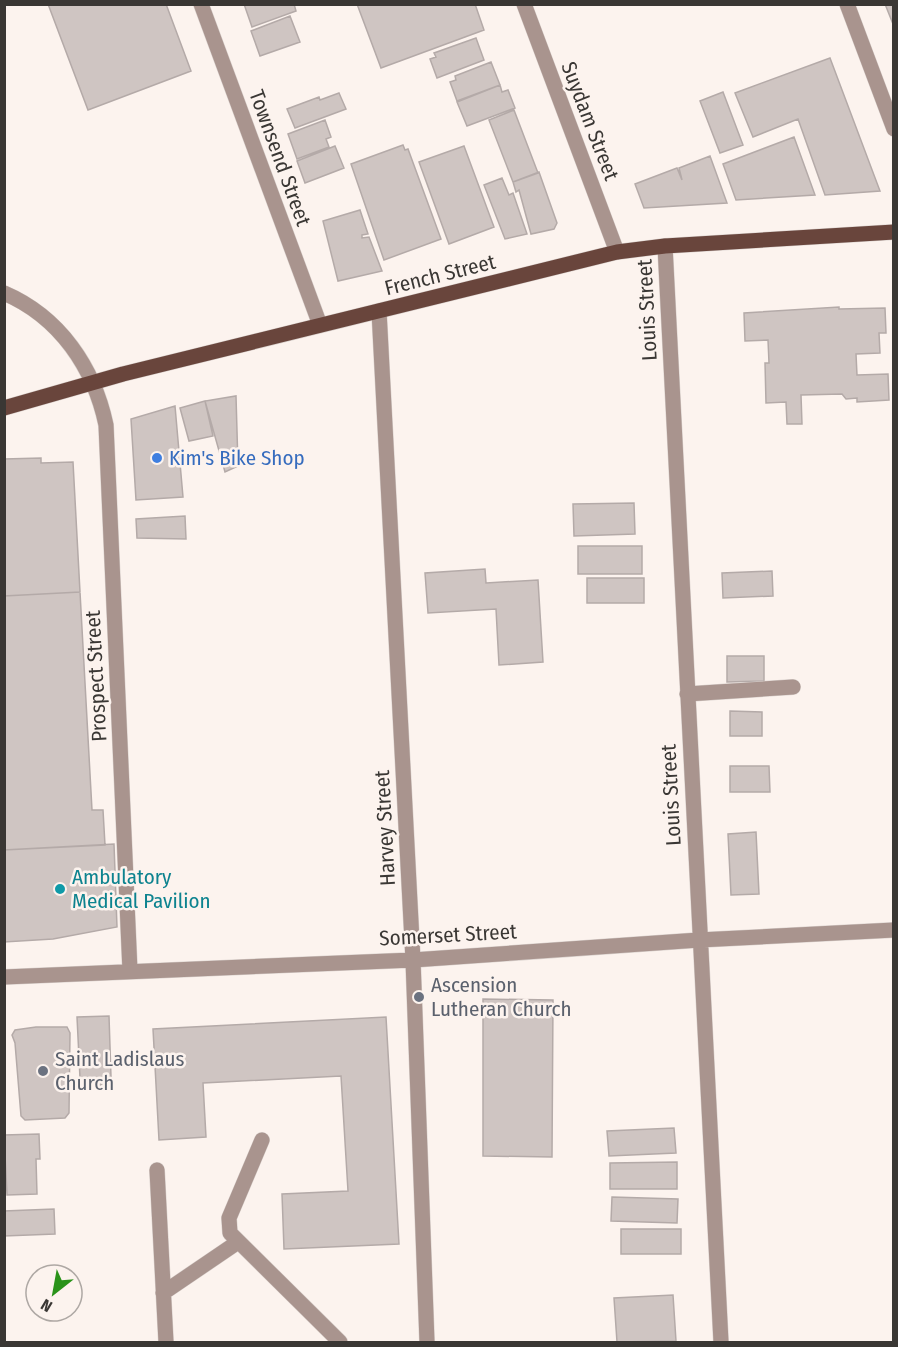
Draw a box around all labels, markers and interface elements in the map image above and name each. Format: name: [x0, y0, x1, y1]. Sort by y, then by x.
street label: Suydam Street: [555, 58, 625, 184]
street label: Townsend Street: [243, 87, 317, 230]
street label: French Street: [382, 249, 498, 301]
street label: Louis Street: [631, 258, 663, 361]
place label: Kim's Bike Shop: [169, 445, 305, 471]
marker: Kim's Bike Shop: [150, 451, 164, 465]
street label: Prospect Street: [80, 610, 112, 742]
street label: Louis Street: [655, 743, 687, 846]
street label: Harvey Street: [369, 769, 401, 887]
place label: Ambulatory Medical Pavilion: [72, 864, 211, 914]
marker: Ambulatory Medical Pavilion: [53, 882, 67, 896]
street label: Somerset Street: [379, 918, 518, 952]
place label: Ascension Lutheran Church: [431, 972, 572, 1022]
marker: Ascension Lutheran Church: [412, 990, 426, 1004]
place label: Saint Ladislaus Church: [55, 1046, 185, 1096]
marker: Saint Ladislaus Church: [36, 1064, 50, 1078]
north arrow: [24, 1263, 84, 1323]
text: N: [38, 1295, 56, 1316]

